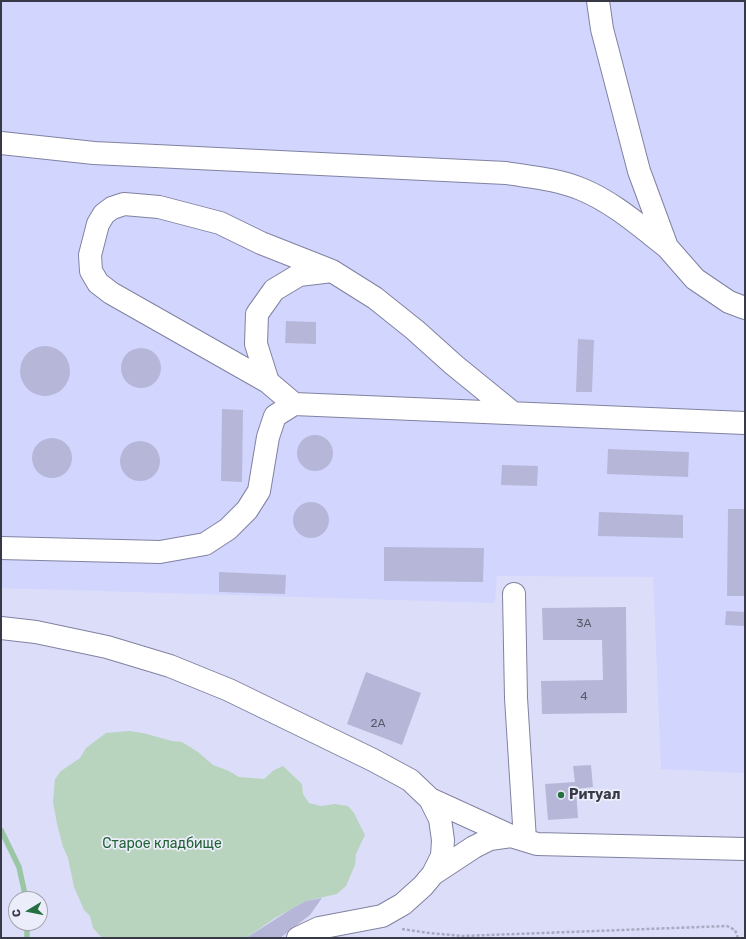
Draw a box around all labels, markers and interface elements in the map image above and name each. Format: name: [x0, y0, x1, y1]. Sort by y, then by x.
house number: 3А: [576, 617, 592, 631]
house number: 4: [580, 690, 588, 704]
house number: 2А: [370, 717, 386, 731]
place label: Ритуал: [569, 787, 620, 803]
marker: Ритуал: [556, 790, 566, 800]
park label: Старое кладбище: [102, 836, 222, 852]
north arrow: [8, 891, 48, 931]
text: С: [10, 908, 24, 918]

